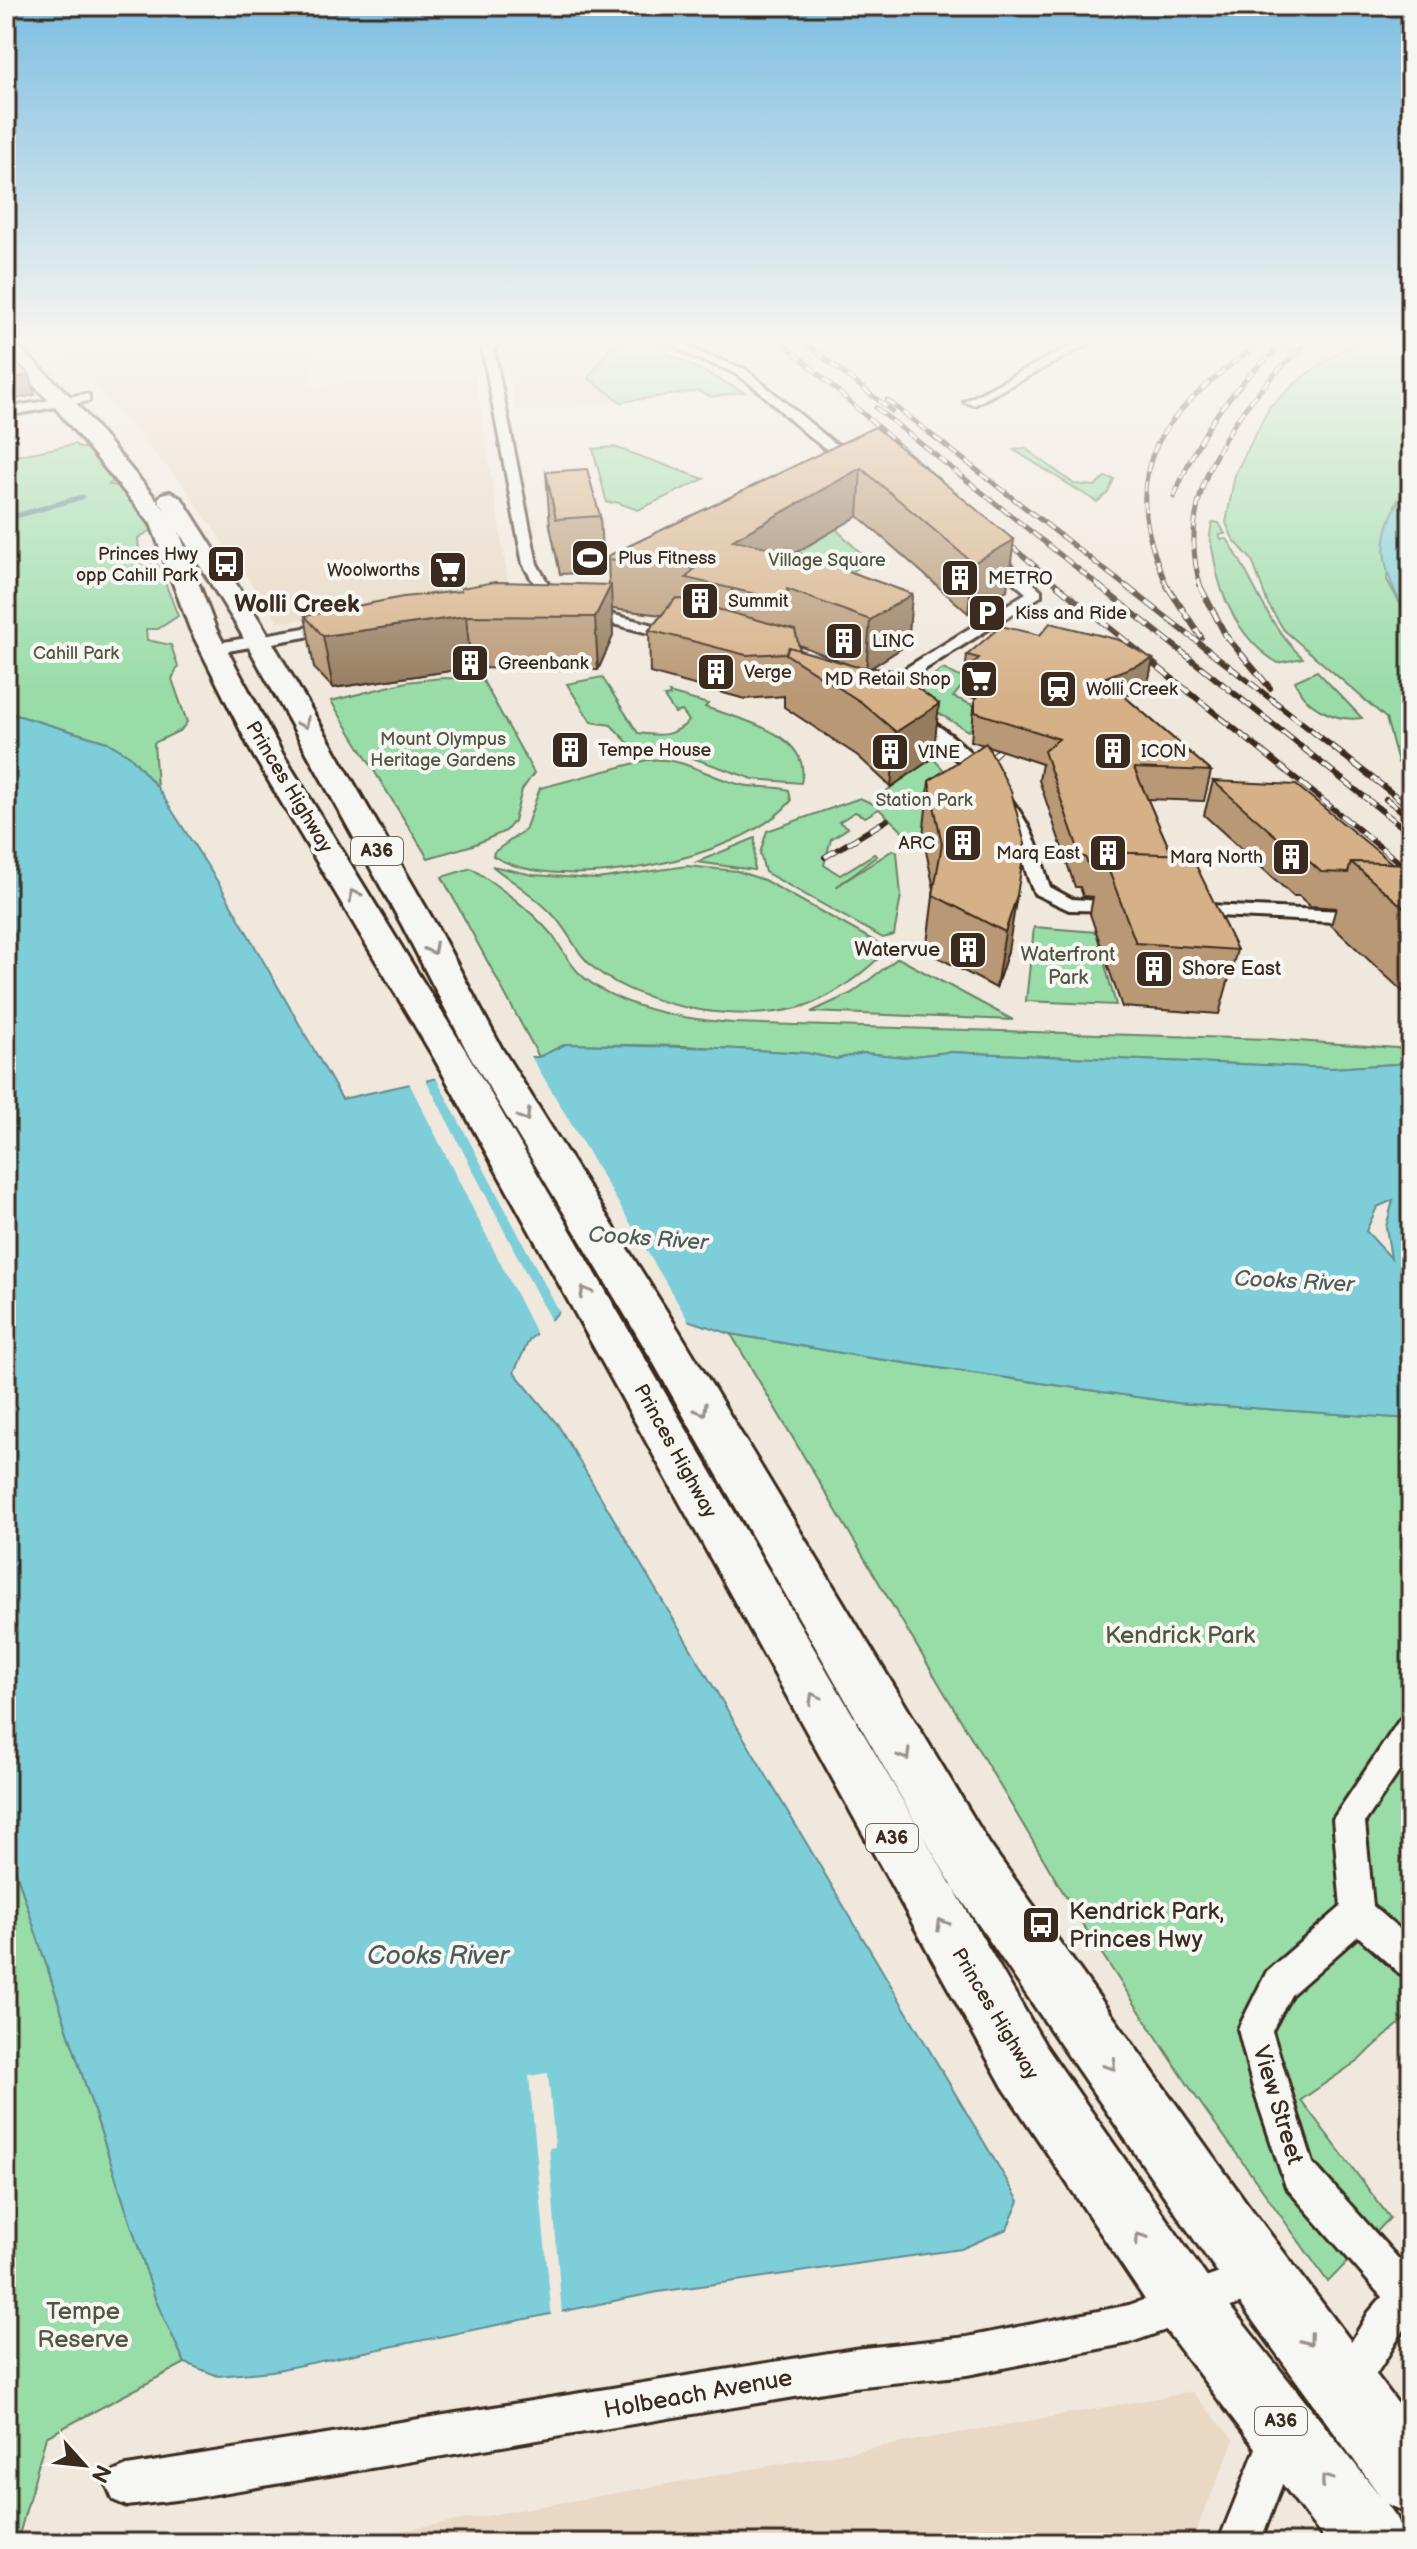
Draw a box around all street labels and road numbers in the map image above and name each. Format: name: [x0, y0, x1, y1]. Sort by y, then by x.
street label: Princes Highway: [240, 717, 338, 857]
road number: A36: [351, 837, 403, 865]
street label: Princes Highway: [628, 1380, 722, 1522]
road number: A36: [866, 1824, 918, 1852]
street label: Princes Highway: [946, 1944, 1044, 2084]
street label: View Street: [1246, 2042, 1310, 2168]
street label: Holbeach Avenue: [601, 2363, 795, 2425]
road number: A36: [1255, 2407, 1307, 2435]

